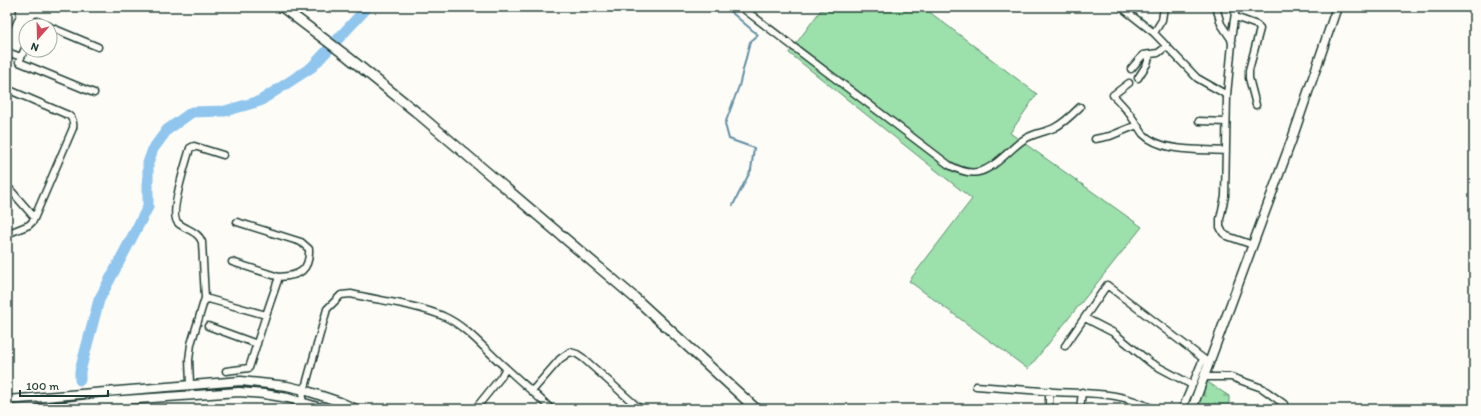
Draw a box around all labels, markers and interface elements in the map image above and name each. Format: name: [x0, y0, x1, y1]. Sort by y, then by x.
north arrow: [18, 18, 58, 58]
text: N: [29, 40, 40, 54]
scale bar: [20, 372, 108, 398]
text: 100 m: [26, 379, 59, 393]

